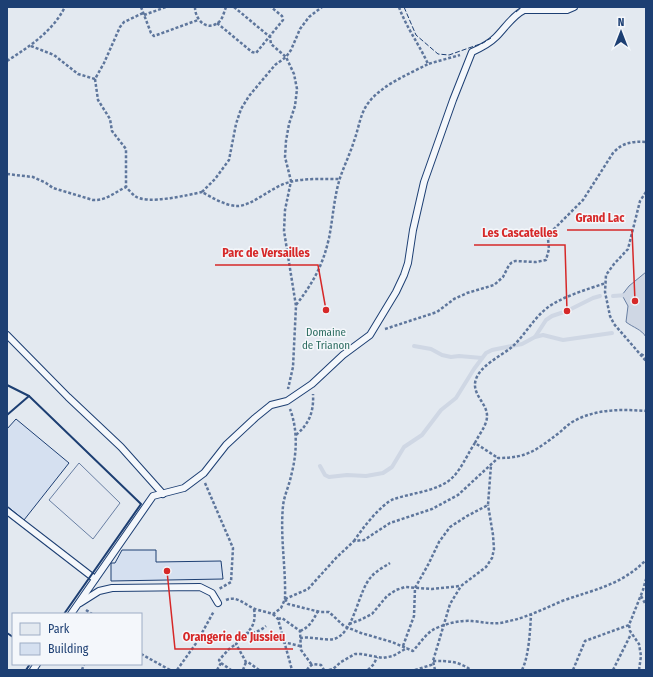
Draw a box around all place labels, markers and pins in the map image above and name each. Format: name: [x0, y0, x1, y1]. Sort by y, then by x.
callout: Grand Lac: [567, 206, 632, 230]
callout: Les Cascatelles: [474, 221, 565, 245]
callout: Parc de Versailles: [215, 241, 318, 265]
callout: Orangerie de Jussieu: [175, 625, 293, 649]

